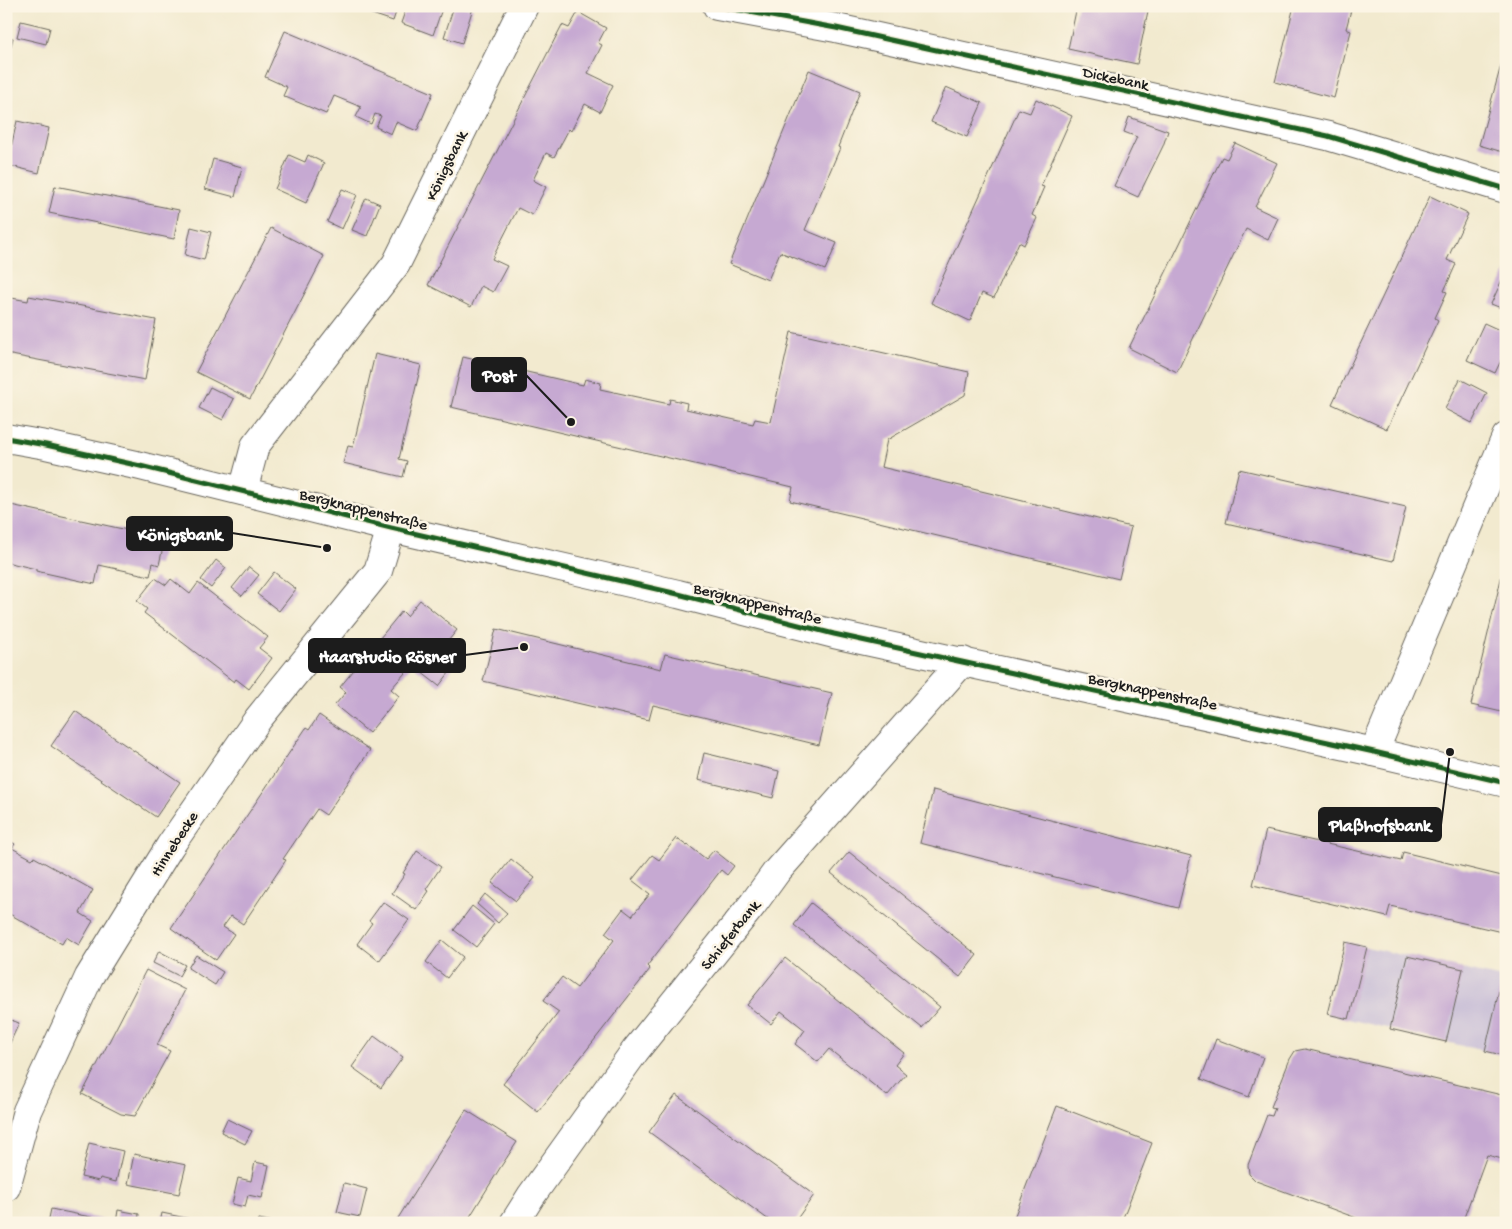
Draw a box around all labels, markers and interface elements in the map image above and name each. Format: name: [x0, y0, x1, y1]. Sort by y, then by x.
street label: Dickebank: [1080, 64, 1152, 97]
street label: Königsbank: [423, 127, 474, 205]
callout: Post: [472, 358, 526, 391]
text: Post: [481, 367, 517, 388]
street label: Bergknappenstraße: [296, 486, 430, 537]
callout: Königsbank: [127, 517, 232, 550]
text: Königsbank: [137, 526, 224, 547]
street label: Bergknappenstraße: [690, 580, 824, 631]
callout: Haarstudio Rösner: [309, 639, 465, 672]
text: Haarstudio Rösner: [319, 648, 458, 669]
street label: Bergknappenstraße: [1085, 670, 1219, 717]
street label: Hinnebecke: [148, 808, 204, 881]
callout: Plaßhofsbank: [1319, 808, 1441, 841]
text: Plaßhofsbank: [1328, 817, 1433, 838]
street label: Schieferbank: [698, 896, 767, 975]

